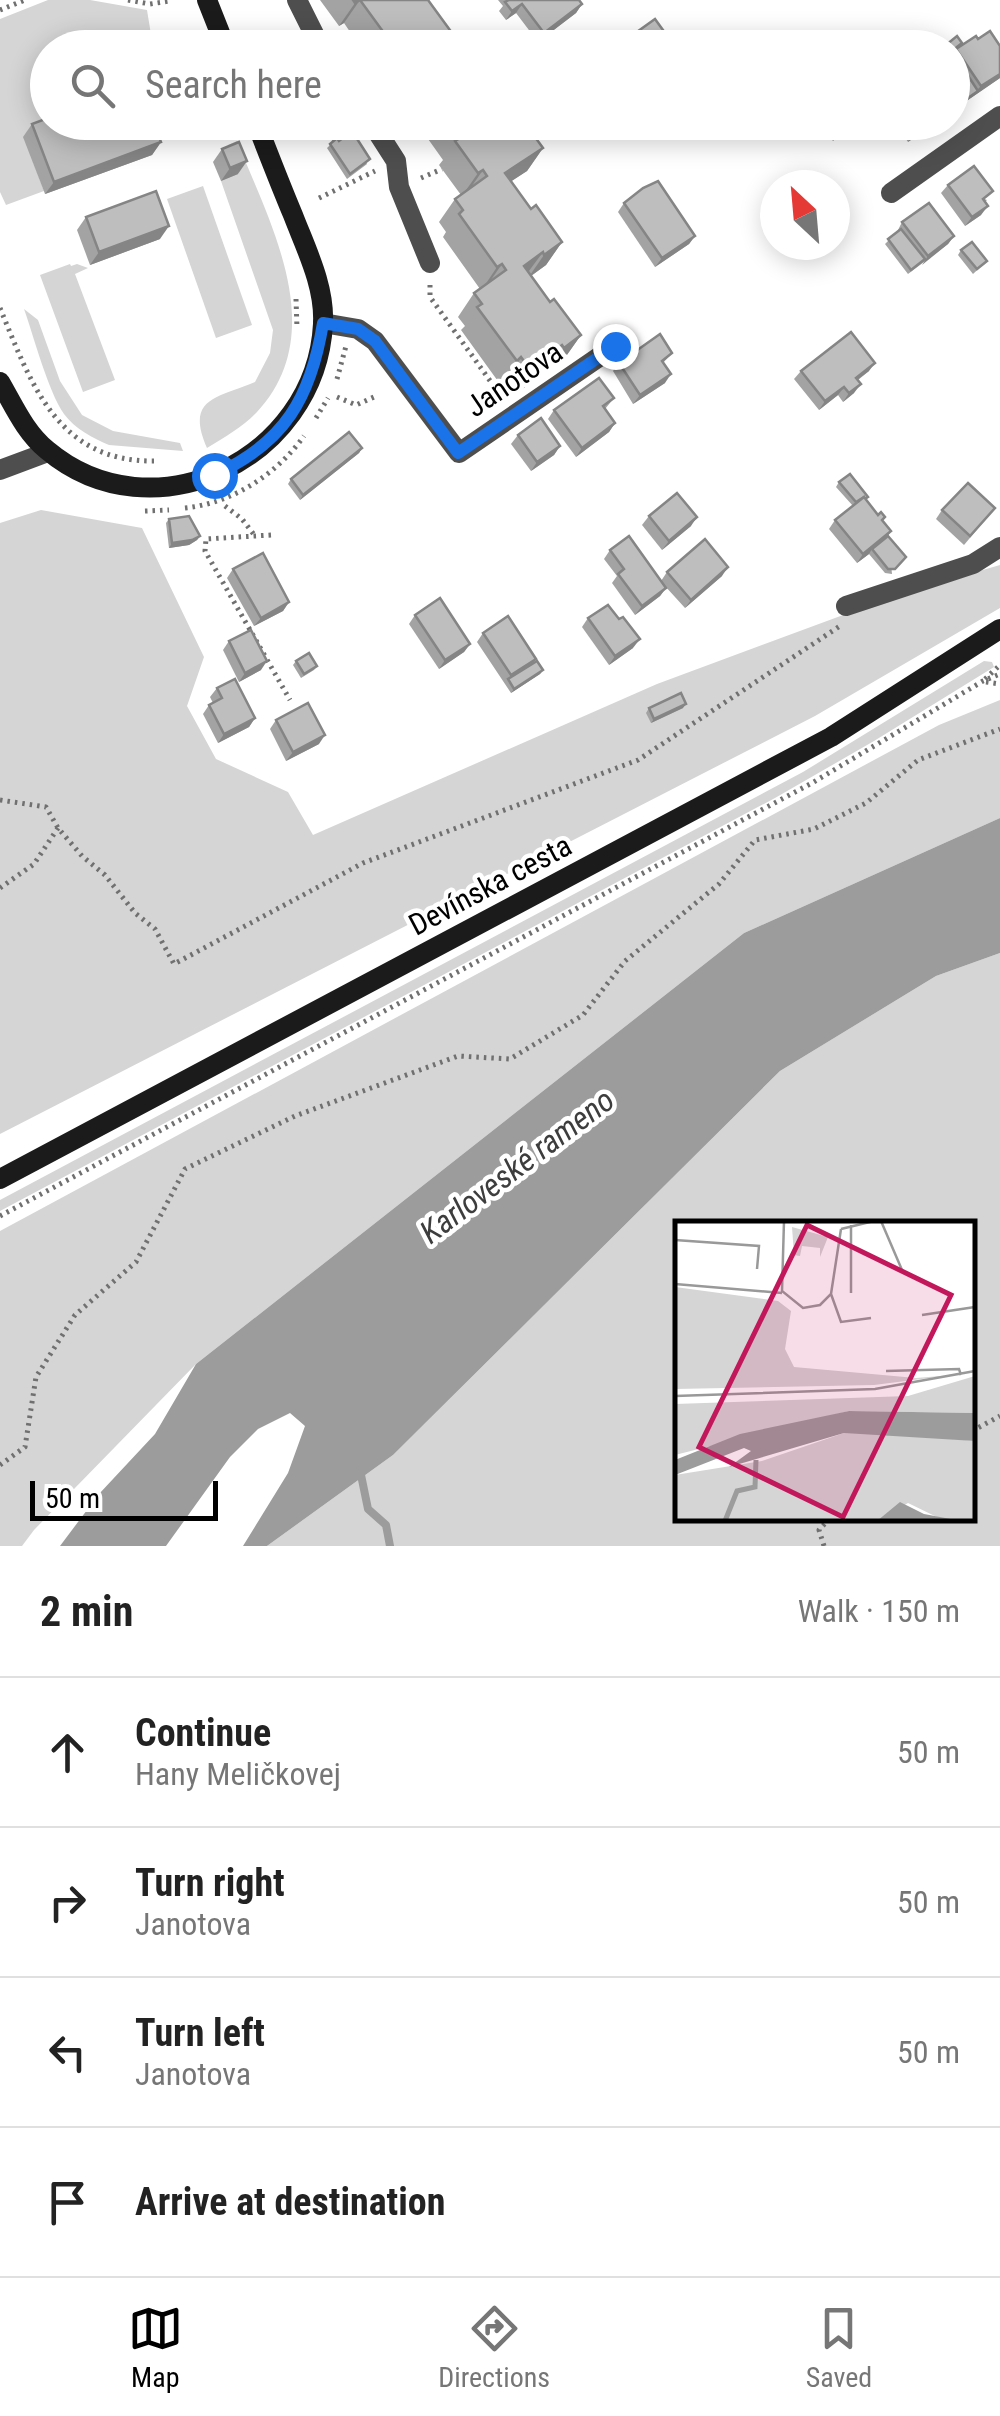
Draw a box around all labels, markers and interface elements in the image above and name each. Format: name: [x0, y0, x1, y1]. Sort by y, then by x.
search box: [30, 30, 970, 140]
icon: search: [65, 58, 120, 113]
text: Search here: [145, 63, 322, 107]
north arrow: [760, 170, 850, 260]
route end: [593, 324, 639, 370]
street label: Janotova: [459, 334, 569, 424]
route start: [192, 453, 238, 499]
street label: Devínska cesta: [403, 828, 577, 942]
water label: Karloveské rameno: [412, 1081, 622, 1251]
inset map: [675, 1221, 975, 1521]
scale bar: [30, 1476, 218, 1520]
text: 50 m: [45, 1482, 100, 1515]
text: 2 min: [40, 1587, 133, 1636]
text: Walk · 150 m: [798, 1592, 960, 1630]
text: Continue: [135, 1711, 271, 1755]
icon: ahead: [40, 1725, 95, 1780]
text: 50 m: [897, 1733, 960, 1771]
text: Hany Meličkovej: [135, 1755, 341, 1793]
text: Turn right: [135, 1861, 285, 1905]
icon: right: [40, 1875, 95, 1930]
text: 50 m: [897, 1883, 960, 1921]
text: Janotova: [135, 1905, 251, 1943]
text: Turn left: [135, 2011, 265, 2055]
icon: left: [40, 2025, 95, 2080]
text: 50 m: [897, 2033, 960, 2071]
text: Janotova: [135, 2055, 251, 2093]
icon: arrive: [40, 2175, 95, 2230]
text: Arrive at destination: [135, 2180, 445, 2224]
tab: Map: [128, 2301, 183, 2394]
tab: Directions: [438, 2301, 550, 2394]
tab: Saved: [806, 2301, 872, 2394]

